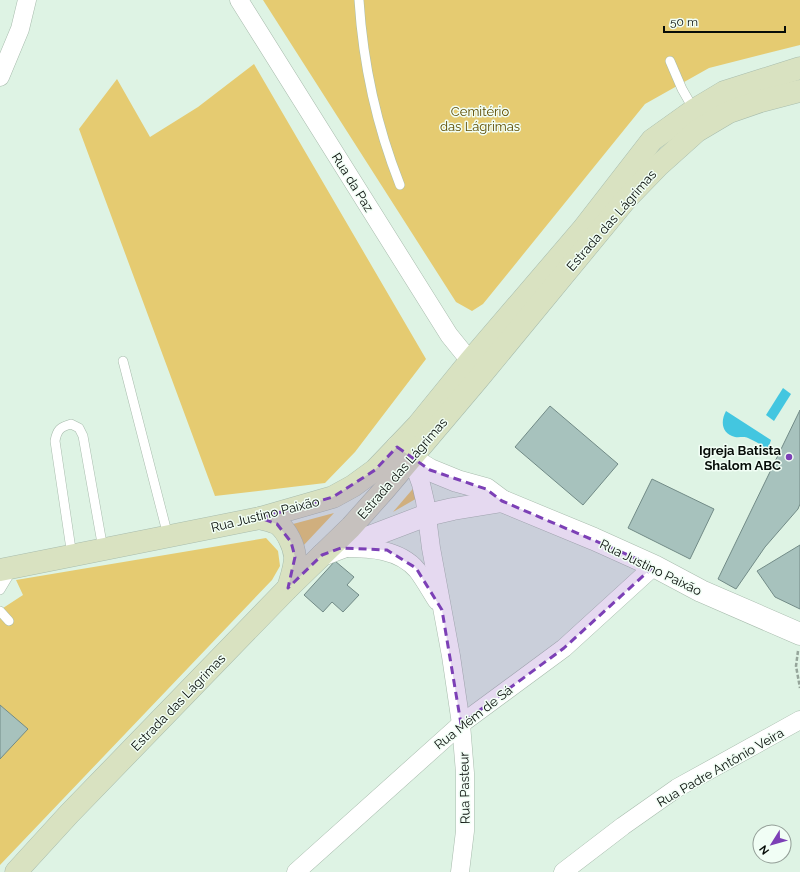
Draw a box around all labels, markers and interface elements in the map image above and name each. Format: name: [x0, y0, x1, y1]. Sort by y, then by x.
scale bar: [664, 8, 785, 34]
text: 50 m: [670, 15, 698, 29]
park label: Cemitério das Lágrimas: [440, 104, 520, 134]
street label: Rua da Paz: [329, 150, 377, 214]
street label: Estrada das Lágrimas: [563, 167, 659, 274]
street label: Estrada das Lágrimas: [354, 415, 450, 522]
place label: Igreja Batista Shalom ABC: [699, 443, 782, 473]
marker: Igreja Batista Shalom ABC: [784, 452, 794, 462]
street label: Rua Justino Paixão: [209, 494, 321, 535]
street label: Rua Justino Paixão: [597, 536, 704, 599]
street label: Estrada das Lágrimas: [128, 651, 228, 754]
street label: Rua Mém de Sá: [431, 682, 515, 752]
street label: Rua Padre Antônio Veira: [654, 725, 786, 810]
street label: Rua Pasteur: [456, 751, 473, 824]
north arrow: [752, 824, 792, 864]
text: N: [757, 842, 772, 857]

